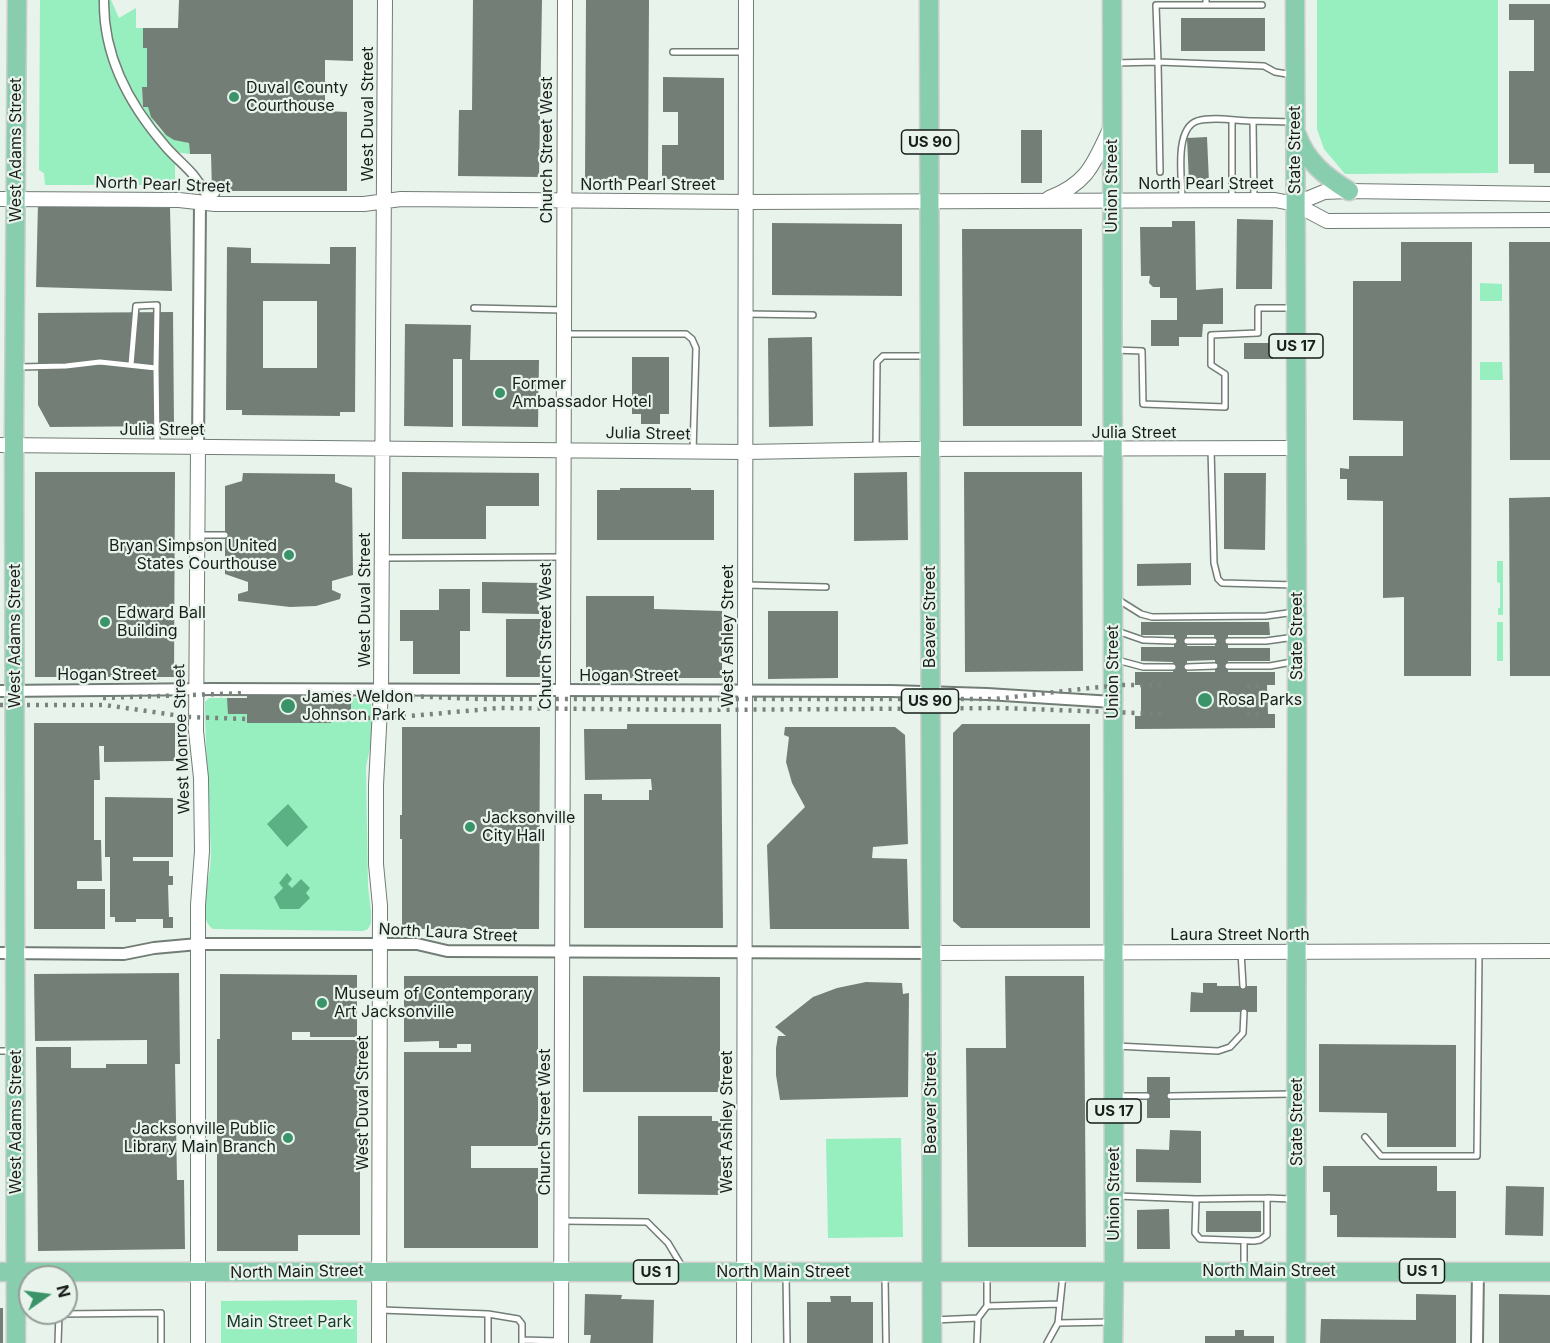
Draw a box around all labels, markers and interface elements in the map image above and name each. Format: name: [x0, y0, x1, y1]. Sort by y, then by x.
street label: West Duval Street: [358, 47, 378, 181]
street label: Church Street West: [537, 76, 557, 224]
street label: West Adams Street: [6, 78, 26, 222]
place label: Duval County Courthouse: [246, 78, 348, 116]
marker: Duval County Courthouse: [227, 90, 241, 104]
street label: State Street: [1285, 106, 1305, 194]
road number: US 90: [902, 130, 958, 154]
street label: Union Street: [1102, 139, 1122, 233]
street label: North Pearl Street: [95, 173, 231, 197]
street label: North Pearl Street: [1138, 174, 1274, 194]
street label: North Pearl Street: [580, 175, 716, 195]
road number: US 17: [1269, 334, 1323, 358]
place label: Former Ambassador Hotel: [512, 374, 652, 412]
marker: Former Ambassador Hotel: [493, 386, 507, 400]
street label: Julia Street: [120, 420, 204, 440]
street label: Julia Street: [1092, 423, 1176, 443]
street label: Julia Street: [605, 424, 691, 444]
street label: West Duval Street: [355, 533, 375, 667]
place label: Bryan Simpson United States Courthouse: [109, 536, 277, 574]
marker: Bryan Simpson United States Courthouse: [282, 548, 296, 562]
street label: Church Street West: [536, 562, 556, 710]
street label: West Adams Street: [5, 564, 25, 708]
street label: West Ashley Street: [718, 565, 738, 707]
street label: Beaver Street: [920, 566, 940, 668]
street label: State Street: [1287, 592, 1307, 680]
place label: Edward Ball Building: [117, 603, 206, 641]
marker: Edward Ball Building: [98, 615, 112, 629]
street label: Union Street: [1103, 625, 1123, 719]
street label: West Monroe Street: [170, 664, 194, 814]
street label: Hogan Street: [57, 665, 157, 685]
street label: Hogan Street: [579, 666, 679, 686]
place label: James Weldon Johnson Park: [302, 687, 413, 725]
road number: US 90: [902, 689, 958, 713]
place label: Rosa Parks: [1218, 690, 1302, 710]
marker: Rosa Parks: [1196, 691, 1214, 709]
marker: James Weldon Johnson Park: [279, 697, 297, 715]
place label: Jacksonville City Hall: [482, 808, 575, 846]
marker: Jacksonville City Hall: [463, 820, 477, 834]
street label: North Laura Street: [378, 920, 518, 946]
street label: Laura Street North: [1170, 925, 1310, 945]
place label: Museum of Contemporary Art Jacksonville: [334, 984, 532, 1022]
marker: Museum of Contemporary Art Jacksonville: [315, 996, 329, 1010]
street label: West Duval Street: [353, 1036, 373, 1170]
street label: Church Street West: [535, 1048, 555, 1196]
street label: West Adams Street: [6, 1050, 26, 1194]
street label: West Ashley Street: [717, 1051, 737, 1193]
street label: Beaver Street: [921, 1052, 941, 1154]
street label: State Street: [1287, 1078, 1307, 1166]
road number: US 17: [1087, 1099, 1141, 1123]
place label: Jacksonville Public Library Main Branch: [124, 1119, 276, 1157]
marker: Jacksonville Public Library Main Branch: [281, 1131, 295, 1145]
street label: Union Street: [1104, 1147, 1124, 1241]
road number: US 1: [1400, 1259, 1444, 1283]
road number: US 1: [634, 1260, 678, 1284]
street label: North Main Street: [230, 1261, 364, 1283]
street label: North Main Street: [1202, 1261, 1336, 1281]
street label: North Main Street: [716, 1262, 850, 1282]
north arrow: [18, 1265, 78, 1325]
text: N: [52, 1283, 75, 1299]
park label: Main Street Park: [226, 1312, 352, 1332]

